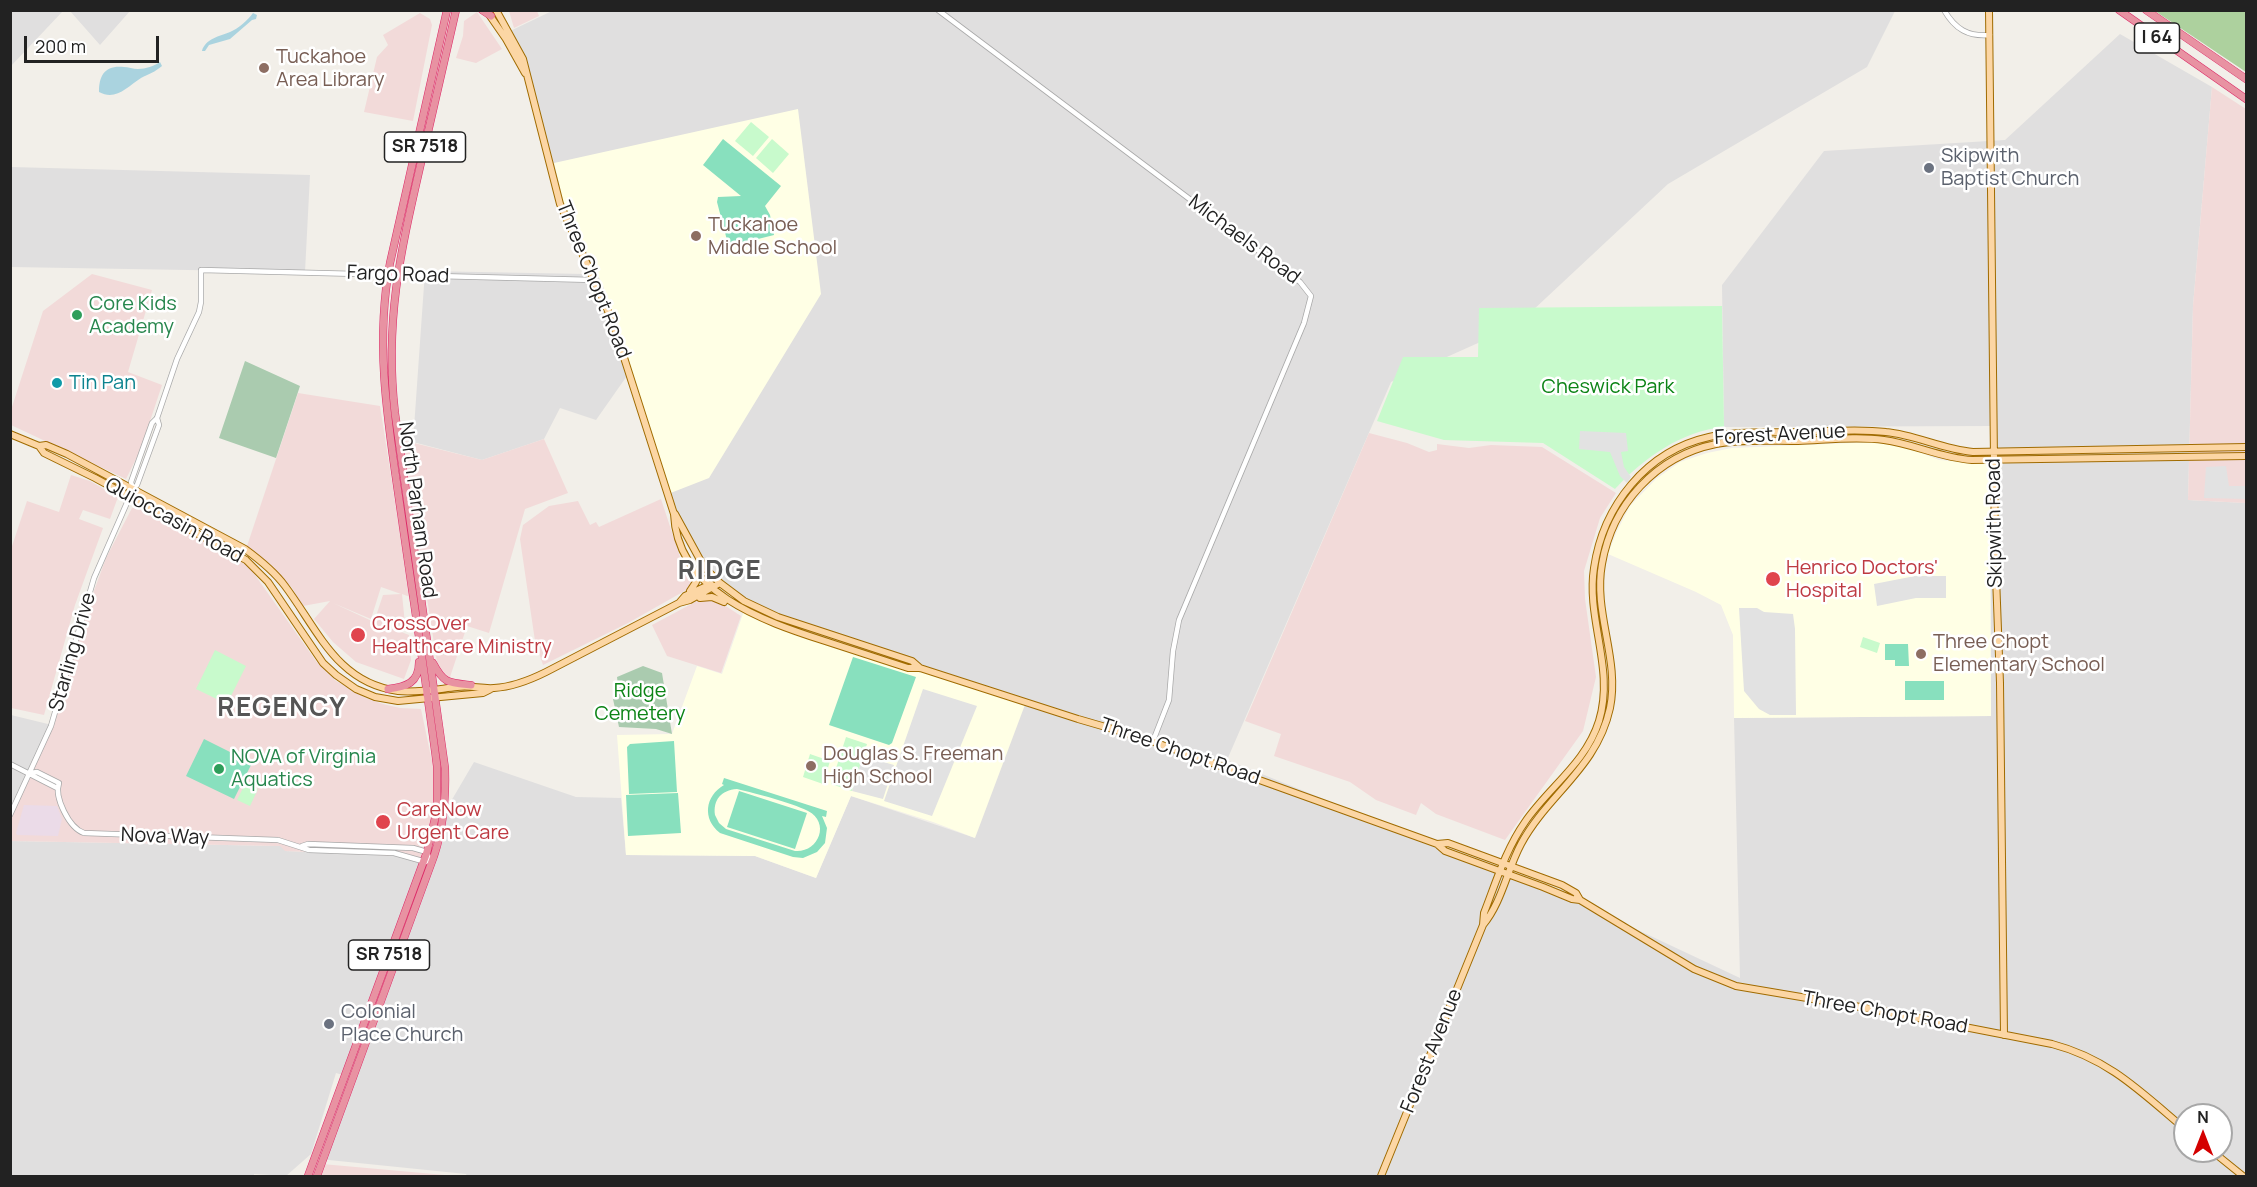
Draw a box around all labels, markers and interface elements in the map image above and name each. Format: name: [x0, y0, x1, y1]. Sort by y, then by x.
road number: I 64: [2134, 23, 2180, 53]
scale bar: [27, 24, 162, 62]
text: 200 m: [35, 34, 86, 58]
place label: Tuckahoe Area Library: [276, 45, 385, 92]
marker: Tuckahoe Area Library: [257, 61, 271, 75]
road number: SR 7518: [384, 132, 466, 162]
place label: Skipwith Baptist Church: [1941, 144, 2079, 191]
marker: Skipwith Baptist Church: [1922, 161, 1936, 175]
street label: Michaels Road: [1183, 190, 1305, 290]
street label: Three Chopt Road: [551, 198, 635, 362]
place label: Tuckahoe Middle School: [708, 213, 837, 260]
marker: Tuckahoe Middle School: [689, 229, 703, 243]
street label: Fargo Road: [346, 261, 450, 289]
place label: Core Kids Academy: [89, 292, 177, 339]
marker: Core Kids Academy: [70, 308, 84, 322]
place label: Tin Pan: [69, 371, 136, 395]
park label: Cheswick Park: [1542, 375, 1674, 399]
marker: Tin Pan: [50, 376, 64, 390]
street label: North Parham Road: [393, 420, 441, 600]
street label: Forest Avenue: [1714, 420, 1846, 450]
street label: Skipwith Road: [1982, 458, 2008, 588]
street label: Quioccasin Road: [101, 473, 247, 569]
district label: RIDGE: [678, 556, 762, 588]
place label: Henrico Doctors' Hospital: [1786, 556, 1938, 603]
marker: Henrico Doctors' Hospital: [1764, 570, 1782, 588]
street label: Starling Drive: [45, 590, 101, 714]
place label: CrossOver Healthcare Ministry: [372, 612, 552, 659]
marker: CrossOver Healthcare Ministry: [349, 626, 367, 644]
place label: Three Chopt Elementary School: [1933, 630, 2105, 677]
marker: Three Chopt Elementary School: [1914, 647, 1928, 661]
park label: Ridge Cemetery: [594, 679, 686, 726]
district label: REGENCY: [217, 693, 347, 725]
street label: Three Chopt Road: [1097, 713, 1263, 791]
place label: Douglas S. Freeman High School: [823, 742, 1003, 789]
place label: NOVA of Virginia Aquatics: [231, 745, 376, 792]
marker: Douglas S. Freeman High School: [804, 759, 818, 773]
marker: NOVA of Virginia Aquatics: [212, 762, 226, 776]
place label: CareNow Urgent Care: [397, 798, 509, 845]
marker: CareNow Urgent Care: [374, 813, 392, 831]
street label: Nova Way: [120, 823, 210, 851]
road number: SR 7518: [348, 940, 430, 970]
street label: Forest Avenue: [1396, 986, 1468, 1116]
street label: Three Chopt Road: [1800, 987, 1970, 1039]
place label: Colonial Place Church: [341, 1000, 463, 1047]
marker: Colonial Place Church: [322, 1017, 336, 1031]
north arrow: [2173, 1103, 2233, 1163]
text: N: [2197, 1106, 2209, 1128]

